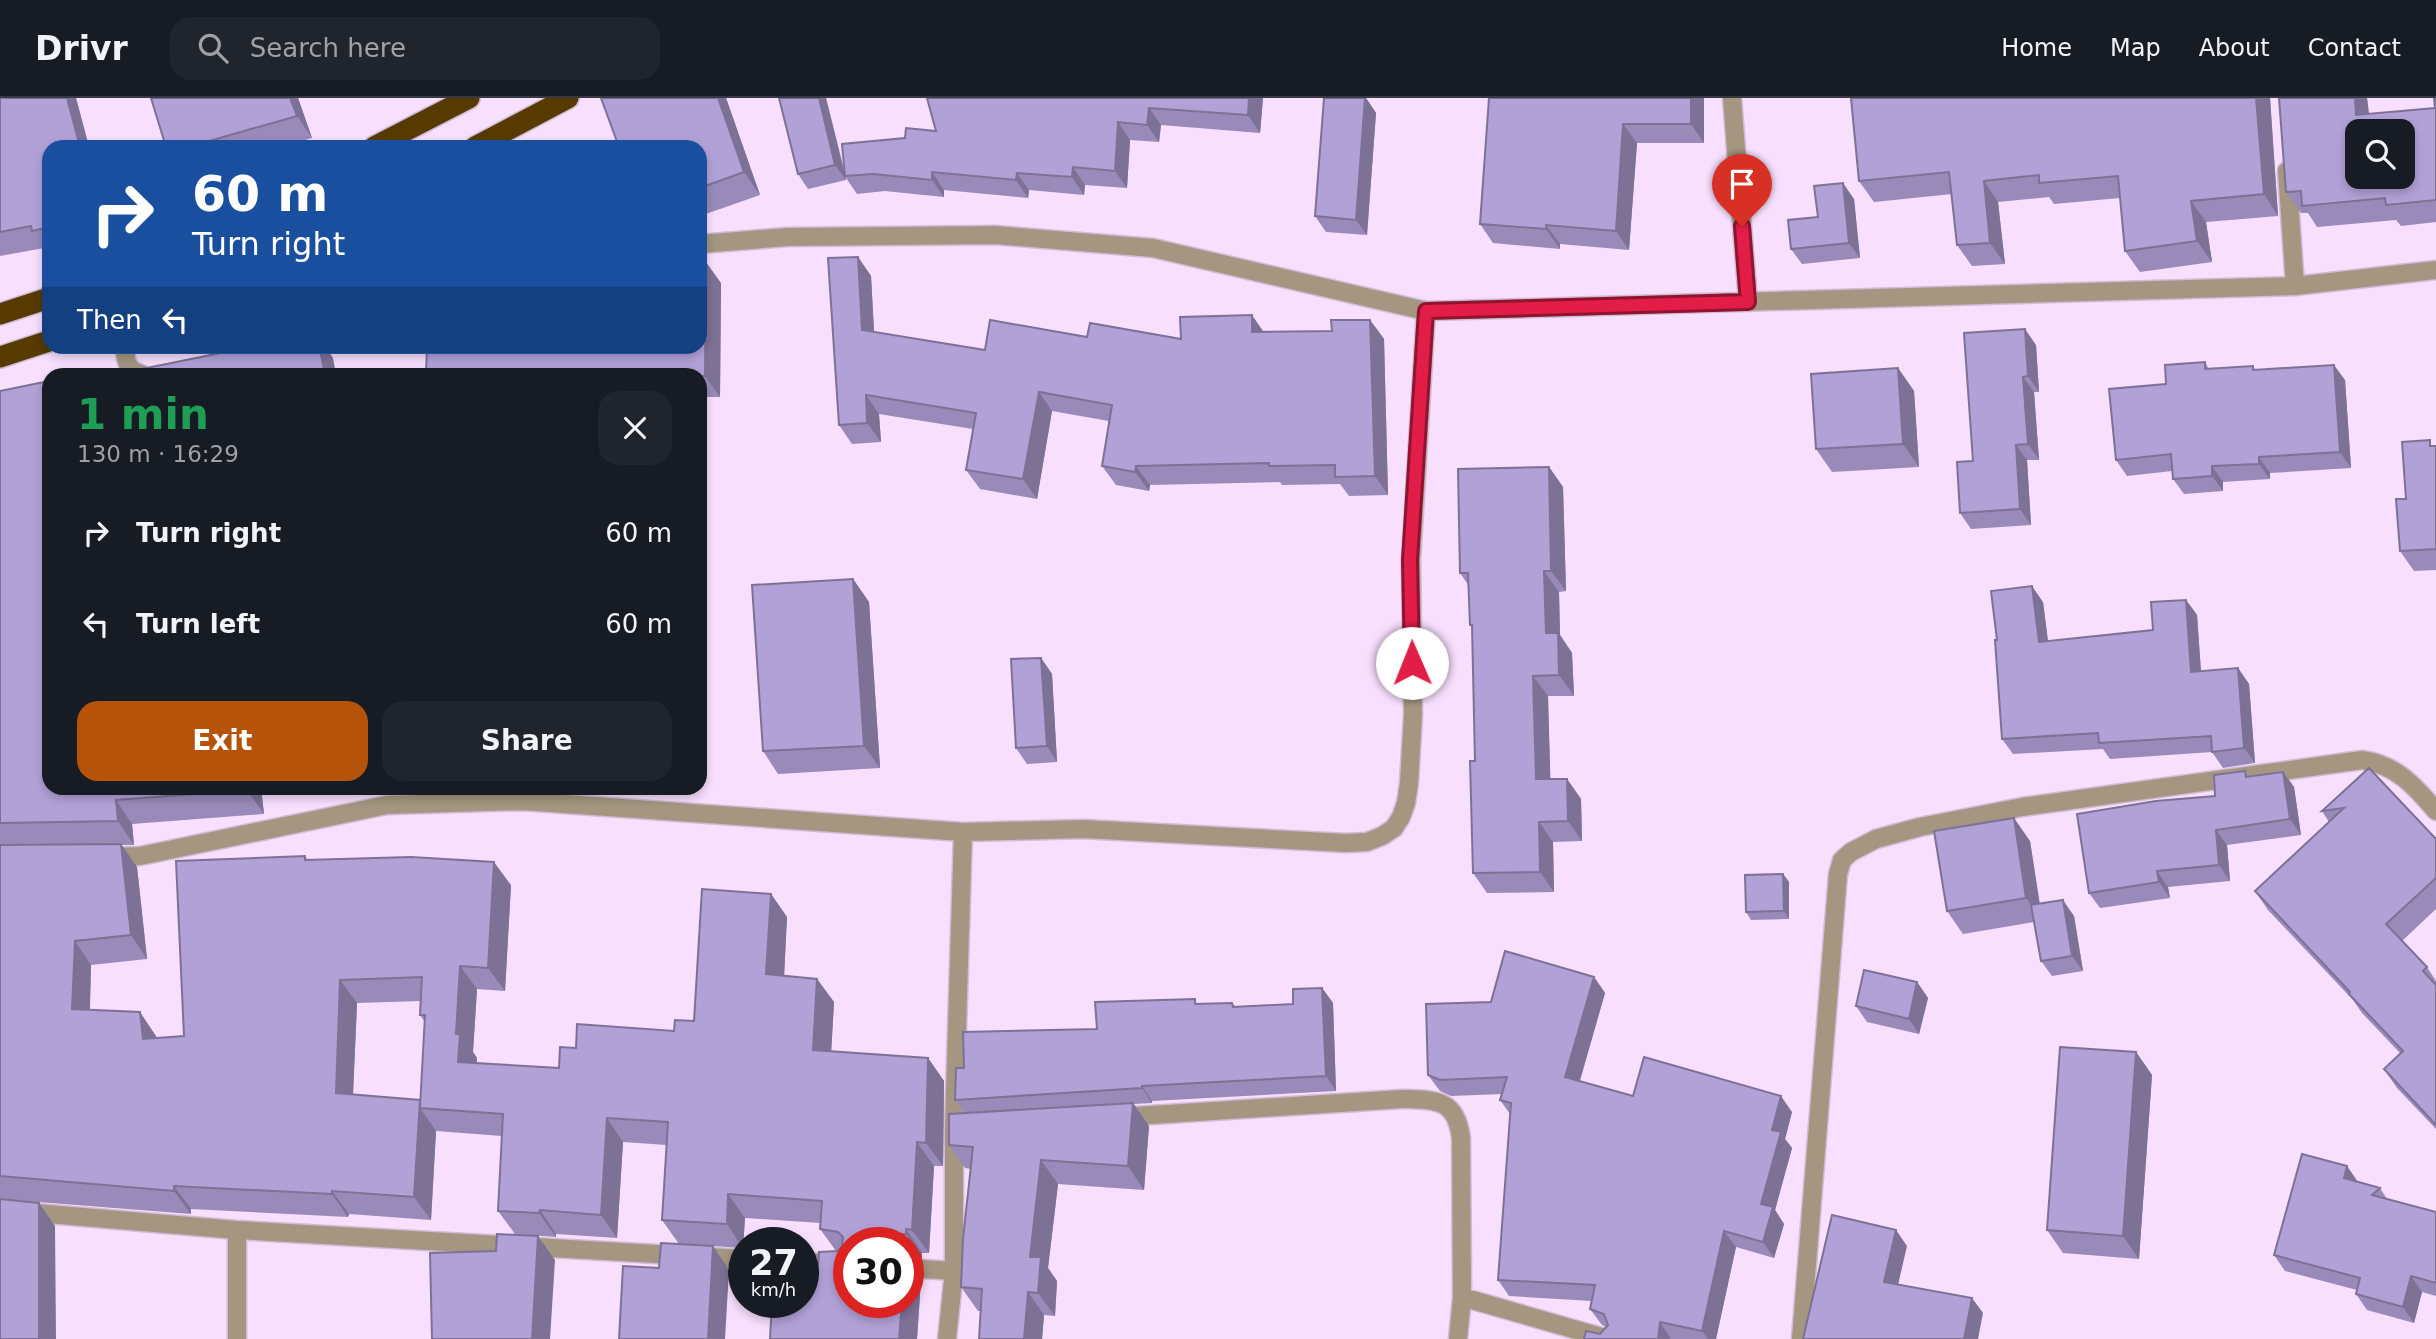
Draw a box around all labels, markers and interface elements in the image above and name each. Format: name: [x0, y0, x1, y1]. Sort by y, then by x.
search box: [170, 17, 660, 80]
text: Drivr: [35, 29, 128, 68]
icon: search: [194, 29, 232, 67]
text: Search here: [250, 33, 406, 63]
text: Home: [2001, 34, 2072, 62]
text: Map: [2110, 34, 2161, 62]
text: About: [2199, 34, 2270, 62]
text: Contact: [2308, 34, 2401, 62]
map controls: [2345, 119, 2415, 189]
button: search: [2345, 119, 2415, 189]
pin: [1712, 154, 1772, 226]
icon: arrive: [1723, 165, 1761, 203]
text: 60 m: [192, 166, 328, 223]
icon: right: [77, 168, 168, 259]
text: Turn right: [192, 225, 345, 263]
icon: left: [156, 301, 194, 339]
text: Then: [77, 305, 142, 335]
text: 1 min: [77, 390, 209, 439]
button: close: [598, 391, 672, 465]
text: 130 m · 16:29: [77, 441, 239, 467]
icon: right: [77, 514, 115, 552]
text: Turn right: [136, 518, 281, 548]
text: 60 m: [605, 518, 672, 548]
icon: left: [77, 605, 115, 643]
text: Turn left: [136, 609, 260, 639]
text: 60 m: [605, 609, 672, 639]
position arrow: [1375, 626, 1449, 700]
button: Exit: [77, 701, 368, 781]
button: Share: [382, 701, 672, 781]
speed limit sign: 30: [833, 1227, 924, 1318]
text: 27: [749, 1243, 798, 1283]
text: km/h: [751, 1279, 796, 1300]

